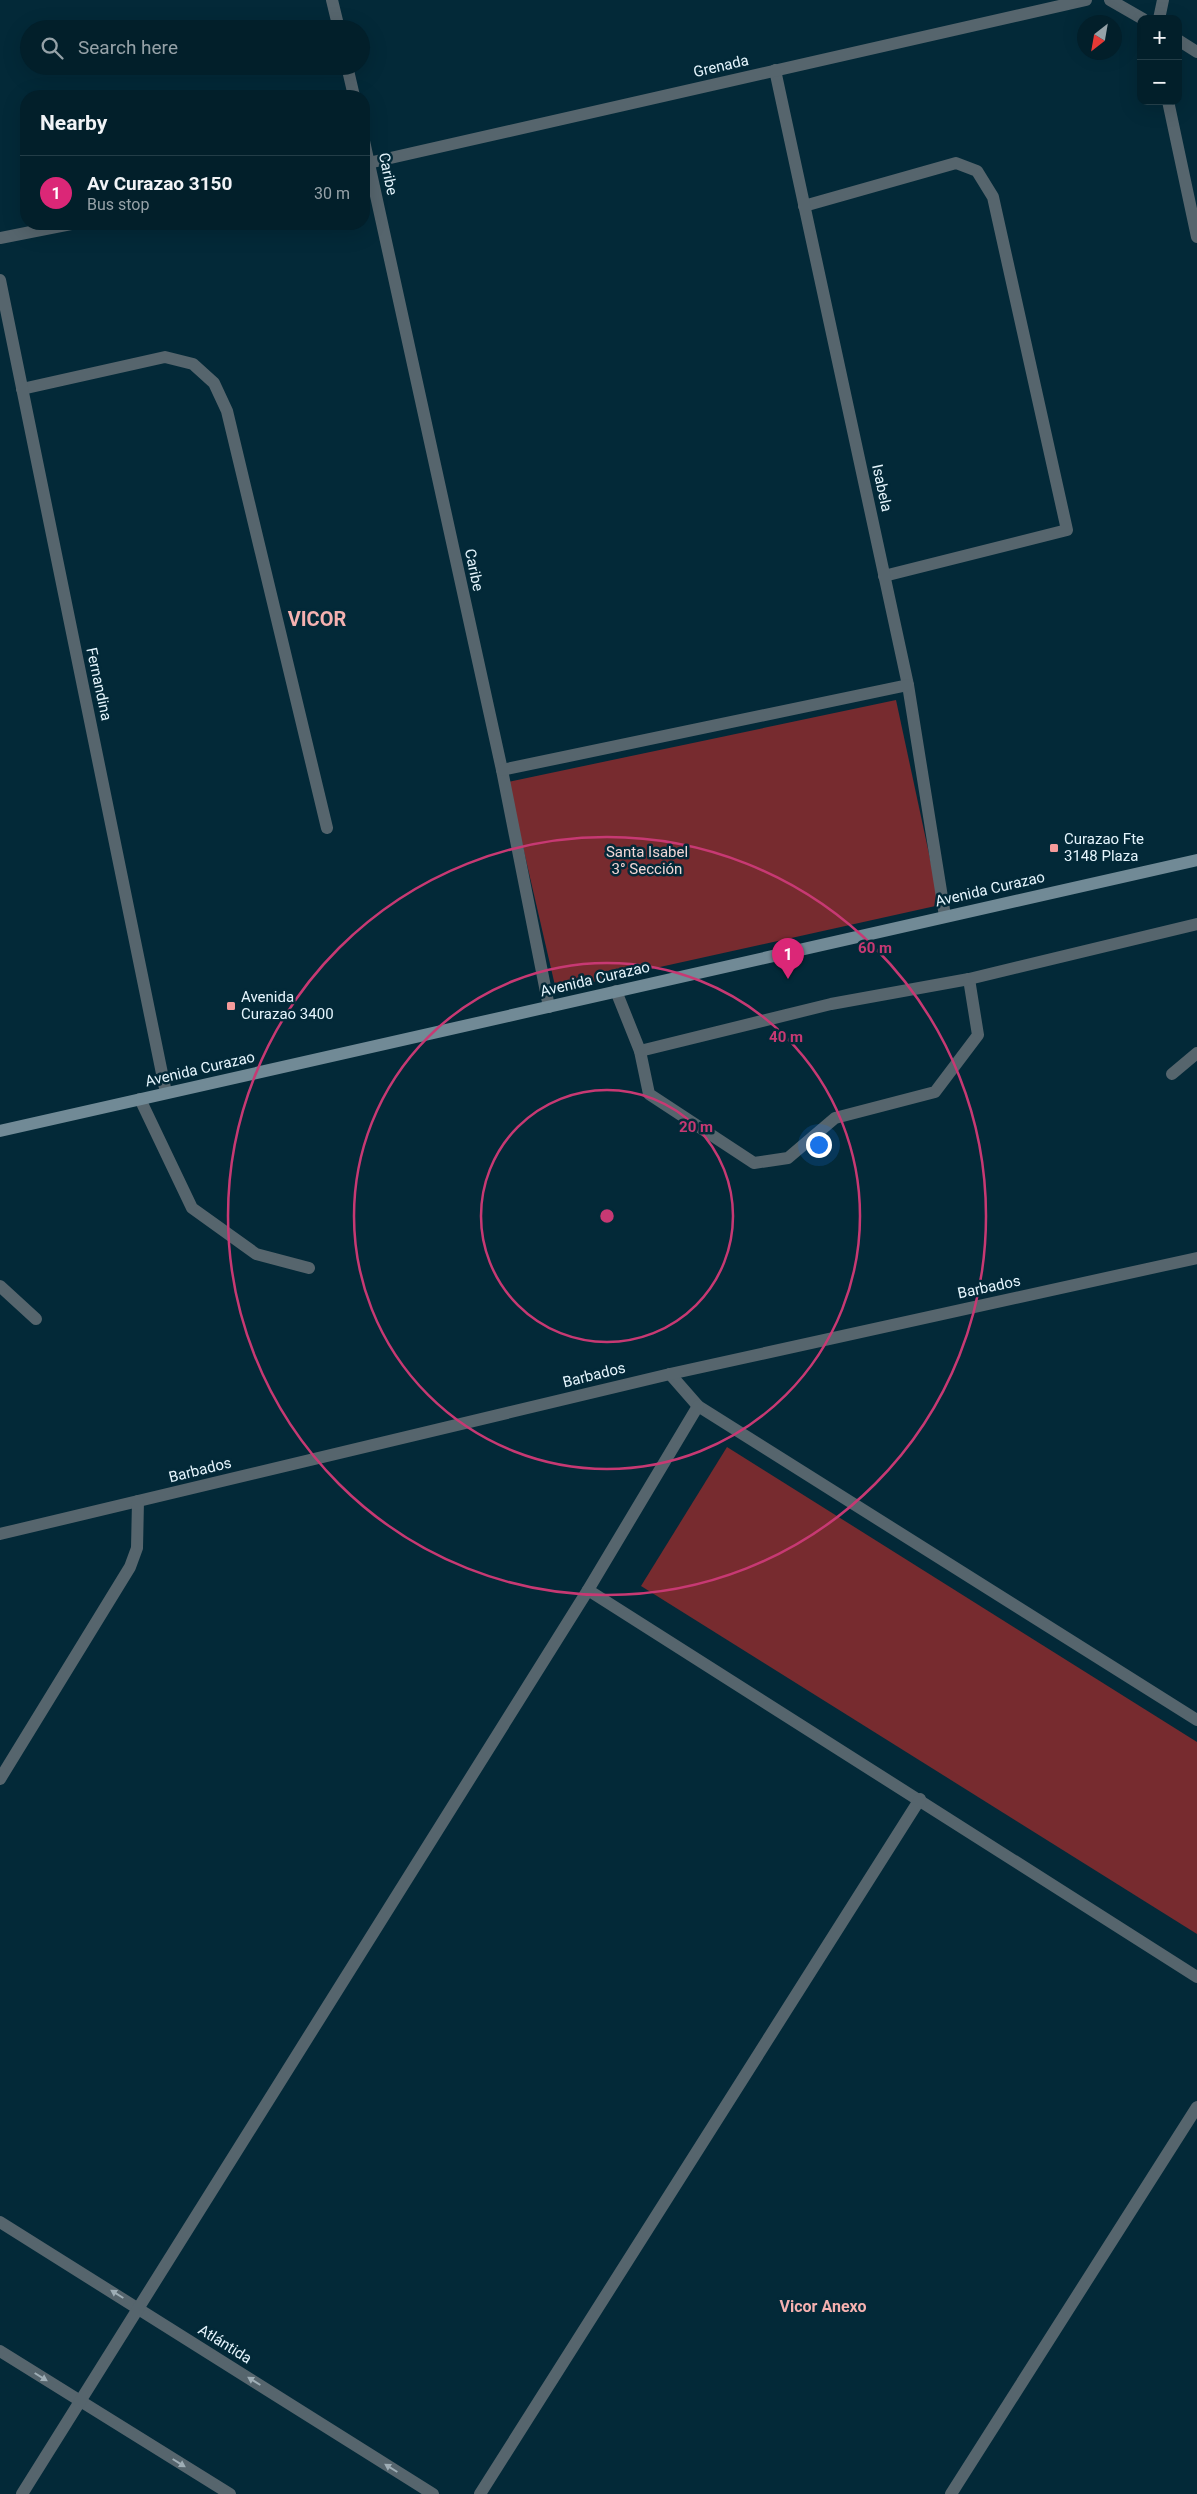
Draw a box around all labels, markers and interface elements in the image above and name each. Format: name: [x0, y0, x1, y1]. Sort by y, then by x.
north arrow: [1077, 15, 1122, 60]
map controls: [1137, 15, 1182, 105]
button: +: [1137, 15, 1182, 60]
search box: [20, 20, 370, 75]
icon: search: [38, 34, 66, 62]
text: Search here: [78, 36, 178, 59]
street label: Grenada: [692, 51, 750, 81]
button: −: [1137, 60, 1182, 105]
text: Nearby: [40, 111, 107, 135]
street label: Caribe: [375, 151, 401, 197]
text: Av Curazao 3150: [87, 172, 232, 195]
text: 1: [51, 184, 61, 203]
text: 30 m: [314, 184, 350, 203]
text: Bus stop: [87, 195, 149, 214]
street label: Isabela: [868, 463, 896, 513]
street label: Caribe: [461, 547, 487, 593]
district label: VICOR: [288, 607, 346, 631]
street label: Fernandina: [82, 646, 116, 722]
place label: Curazao Fte 3148 Plaza: [1064, 830, 1144, 865]
marker: Curazao Fte 3148 Plaza: [1048, 842, 1060, 854]
park label: Santa Isabel 3° Sección: [606, 843, 688, 878]
street label: Avenida Curazao: [933, 868, 1047, 910]
pin: 1: [772, 938, 804, 979]
text: 60 m: [858, 939, 892, 957]
street label: Avenida Curazao: [538, 958, 652, 1000]
place label: Avenida Curazao 3400: [241, 988, 334, 1023]
marker: Avenida Curazao 3400: [225, 1000, 237, 1012]
text: 40 m: [769, 1028, 803, 1046]
street label: Avenida Curazao: [143, 1048, 257, 1090]
text: 20 m: [679, 1118, 713, 1136]
your location: [806, 1132, 832, 1158]
centre of rings: [598, 1207, 616, 1225]
street label: Barbados: [956, 1272, 1022, 1302]
street label: Barbados: [561, 1359, 627, 1391]
street label: Barbados: [167, 1454, 233, 1486]
one-way arrow: [110, 2290, 123, 2299]
district label: Vicor Anexo: [780, 2297, 866, 2316]
street label: Atlántida: [195, 2321, 255, 2367]
one-way arrow: [35, 2373, 48, 2382]
one-way arrow: [247, 2376, 261, 2386]
one-way arrow: [173, 2458, 186, 2467]
one-way arrow: [385, 2463, 398, 2473]

